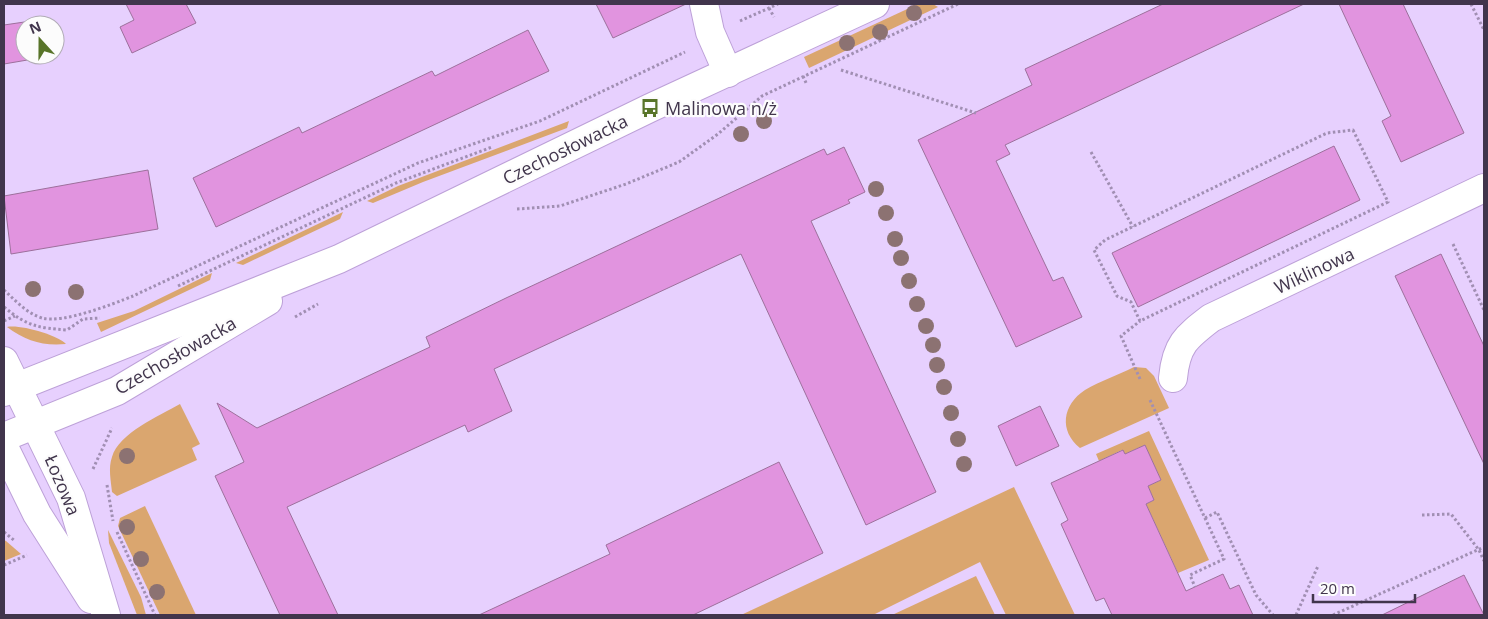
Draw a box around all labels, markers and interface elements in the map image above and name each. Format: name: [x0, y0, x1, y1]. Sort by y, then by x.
north arrow: [15, 15, 65, 65]
text: N: [26, 16, 44, 38]
place label: Malinowa n/ż: [665, 96, 777, 120]
bus stop icon: Malinowa n/ż: [639, 97, 661, 119]
street label: Czechosłowacka: [498, 108, 632, 190]
street label: Wiklinowa: [1270, 241, 1358, 299]
street label: Czechosłowacka: [110, 311, 240, 399]
street label: Łozowa: [40, 451, 86, 519]
scale bar: [1313, 572, 1416, 604]
text: 20 m: [1320, 578, 1355, 598]

